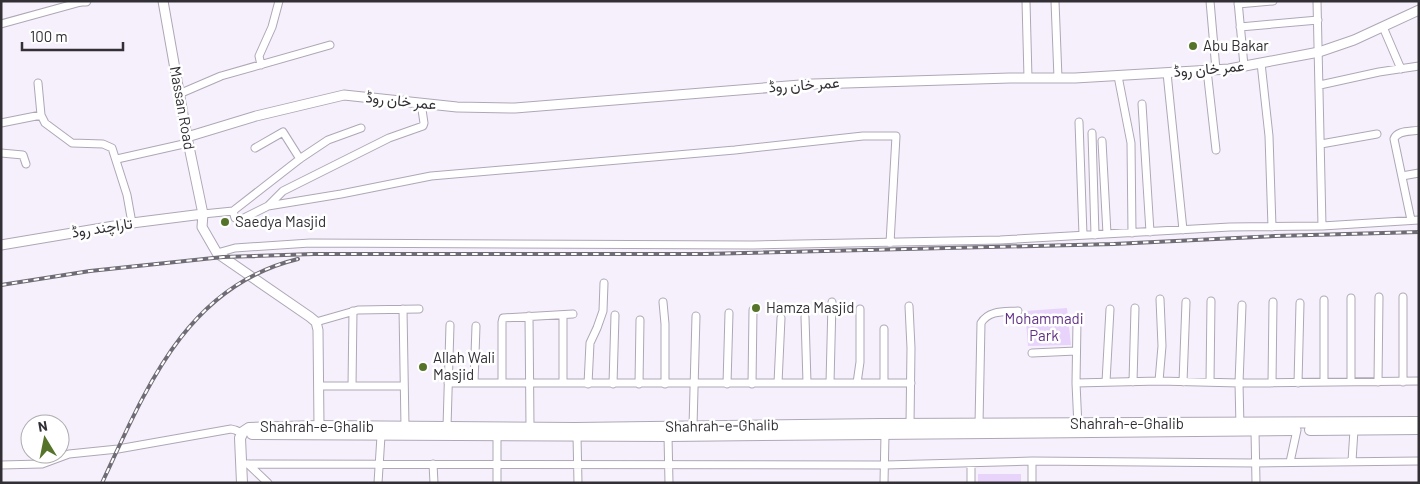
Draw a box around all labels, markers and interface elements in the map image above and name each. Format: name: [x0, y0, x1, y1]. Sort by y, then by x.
scale bar: [22, 20, 124, 52]
text: 100 m: [30, 27, 68, 45]
place label: Abu Bakar: [1203, 36, 1269, 54]
marker: Abu Bakar: [1187, 40, 1199, 52]
street label: عمر خان روڈ: [1173, 56, 1245, 81]
street label: Massan Road: [167, 65, 199, 151]
street label: عمر خان روڈ: [768, 73, 840, 96]
street label: عمر خان روڈ: [365, 87, 438, 114]
place label: Saedya Masjid: [235, 212, 326, 230]
street label: تاراچند روڈ: [70, 213, 134, 243]
marker: Saedya Masjid: [219, 216, 231, 228]
place label: Hamza Masjid: [766, 298, 855, 316]
marker: Hamza Masjid: [750, 302, 762, 314]
park label: Mohammadi Park: [1004, 309, 1084, 344]
place label: Allah Wali Masjid: [433, 348, 495, 383]
marker: Allah Wali Masjid: [417, 361, 429, 373]
north arrow: [20, 414, 70, 464]
street label: Shahrah-e-Ghalib: [1070, 414, 1184, 432]
street label: Shahrah-e-Ghalib: [665, 415, 779, 435]
text: N: [37, 417, 49, 435]
street label: Shahrah-e-Ghalib: [260, 417, 374, 435]

